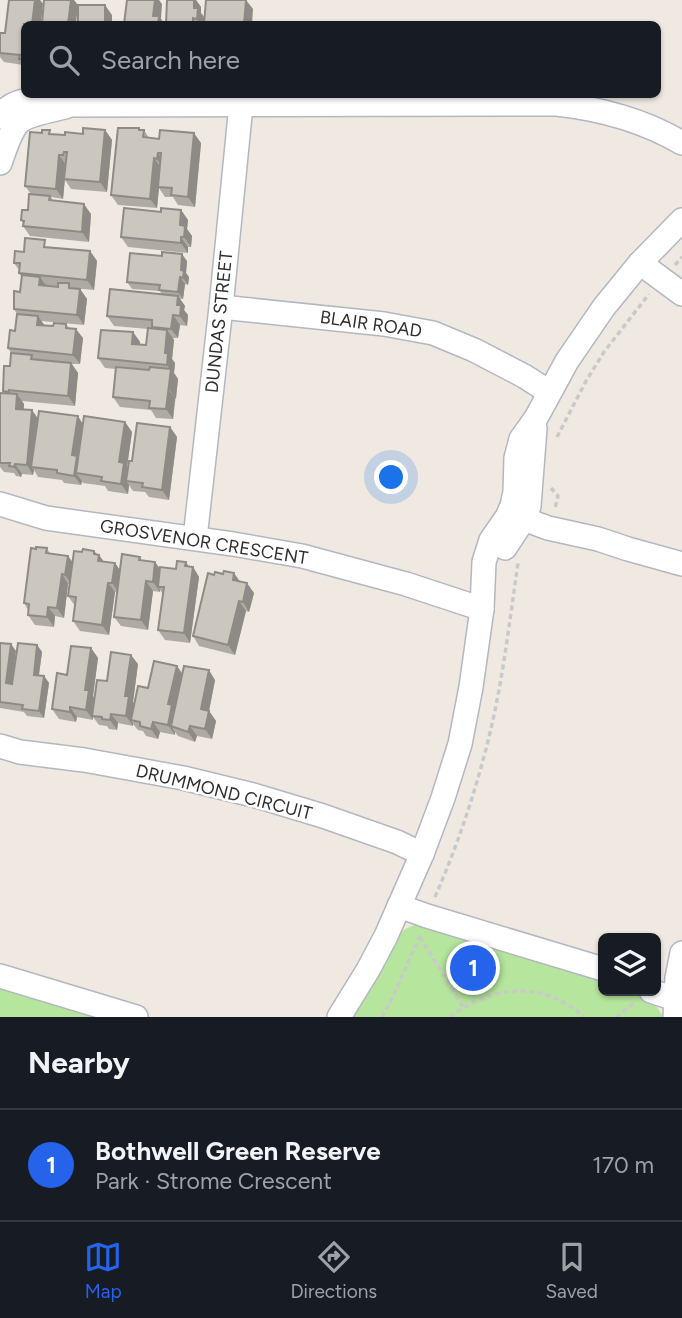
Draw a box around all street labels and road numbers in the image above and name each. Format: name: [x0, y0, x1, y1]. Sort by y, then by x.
street label: DUNDAS STREET: [201, 250, 237, 394]
street label: BLAIR ROAD: [318, 306, 424, 342]
street label: GROSVENOR CRESCENT: [98, 515, 310, 569]
street label: DRUMMOND CIRCUIT: [133, 759, 315, 825]

